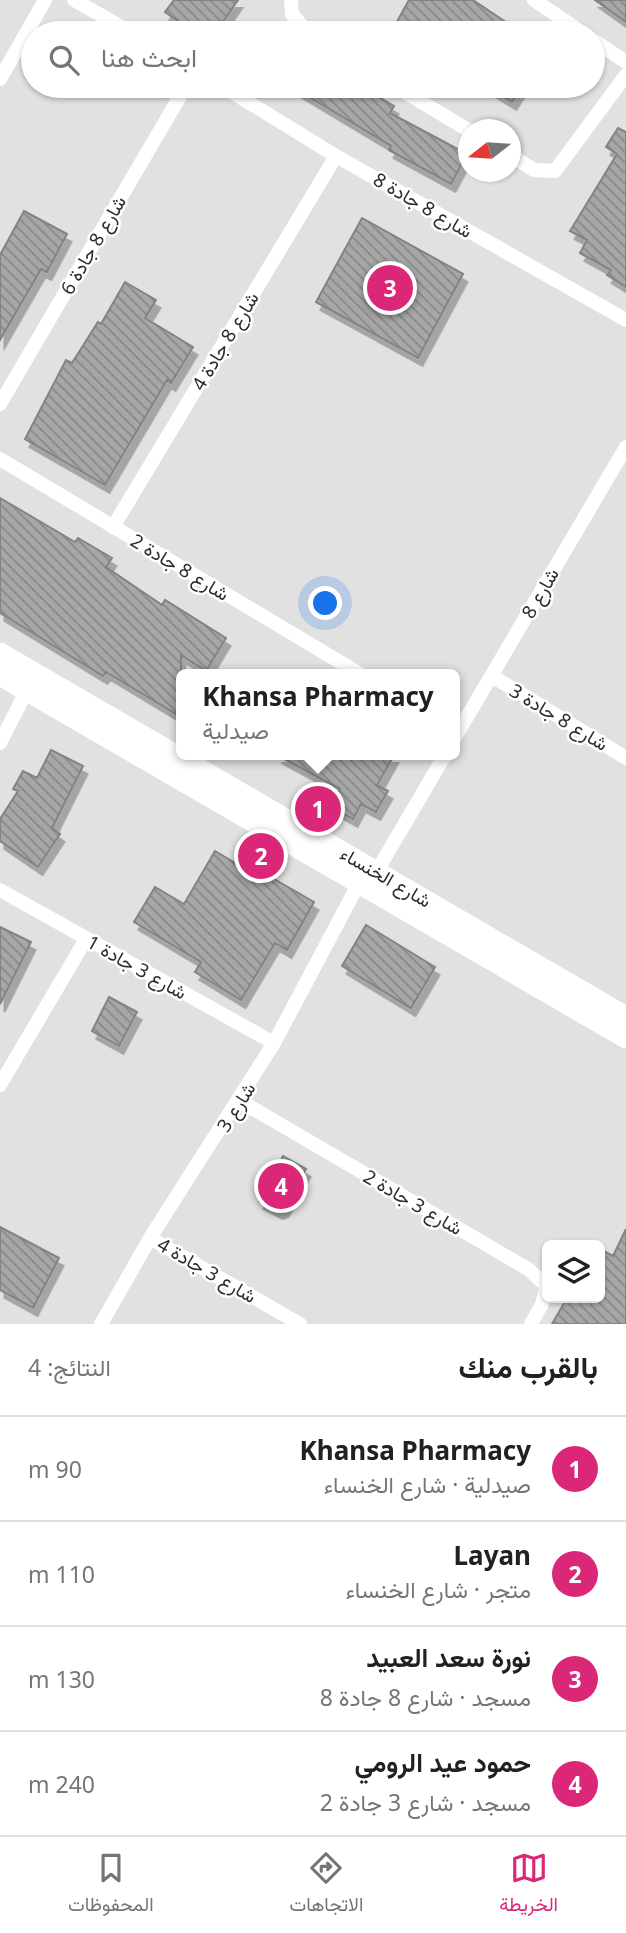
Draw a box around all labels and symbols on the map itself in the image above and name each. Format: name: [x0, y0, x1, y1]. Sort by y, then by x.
north arrow: [458, 119, 521, 182]
street label: شارع 8 جادة 8: [369, 166, 477, 244]
street label: شارع 8 جادة 6: [54, 191, 132, 299]
pin: 3: [367, 262, 413, 314]
street label: شارع 8 جادة 4: [185, 287, 265, 395]
street label: شارع 8 جادة 2: [126, 527, 234, 607]
street label: شارع 8: [515, 563, 565, 623]
your location: [308, 586, 342, 620]
street label: شارع 8 جادة 3: [505, 677, 613, 757]
pin: 1: [295, 783, 341, 835]
pin: 2: [238, 830, 284, 882]
street label: شارع الخنساء: [336, 840, 436, 914]
street label: شارع 3 جادة 1: [82, 929, 192, 1005]
street label: شارع 3: [211, 1077, 261, 1137]
pin: 4: [258, 1160, 304, 1212]
street label: شارع 3 جادة 2: [359, 1163, 467, 1241]
street label: شارع 3 جادة 4: [153, 1231, 261, 1309]

